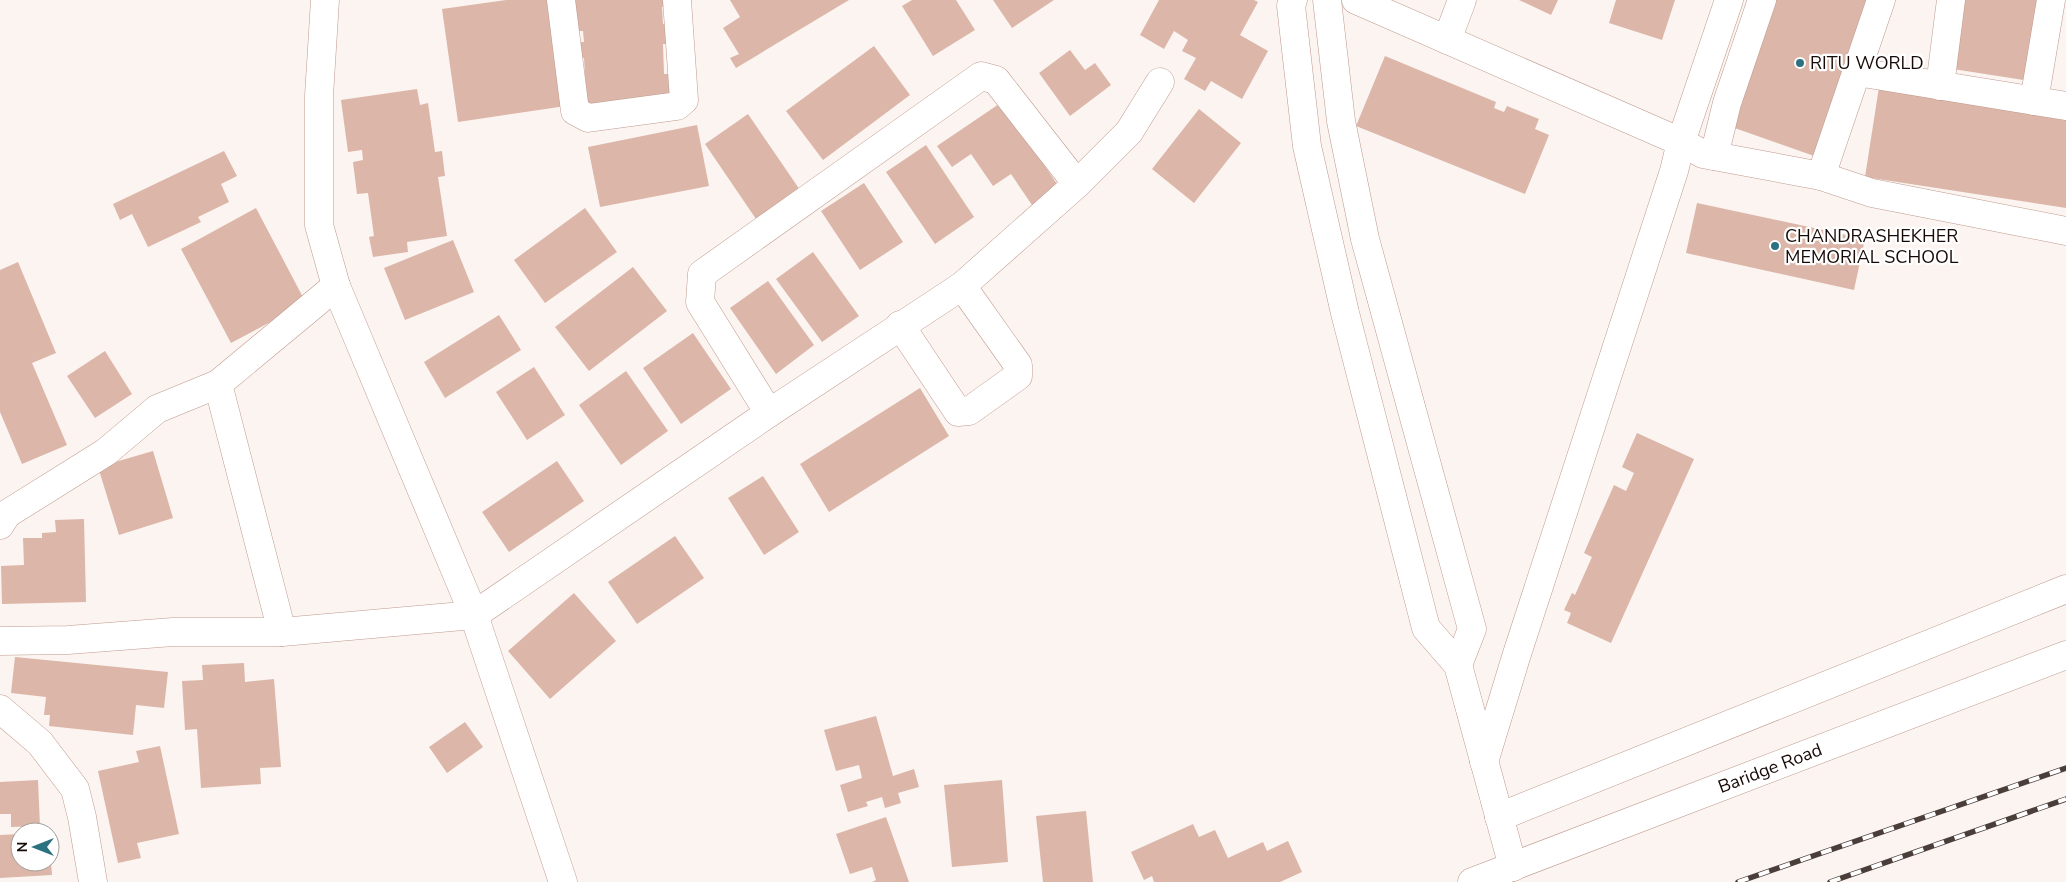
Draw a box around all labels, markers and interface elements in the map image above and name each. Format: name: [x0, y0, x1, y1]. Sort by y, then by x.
place label: RITU WORLD: [1810, 51, 1924, 75]
marker: RITU WORLD: [1794, 57, 1806, 69]
place label: CHANDRASHEKHER MEMORIAL SCHOOL: [1785, 224, 1959, 269]
marker: CHANDRASHEKHER MEMORIAL SCHOOL: [1769, 240, 1781, 252]
street label: Baridge Road: [1715, 737, 1825, 799]
north arrow: [10, 822, 60, 872]
text: N: [13, 842, 32, 852]

